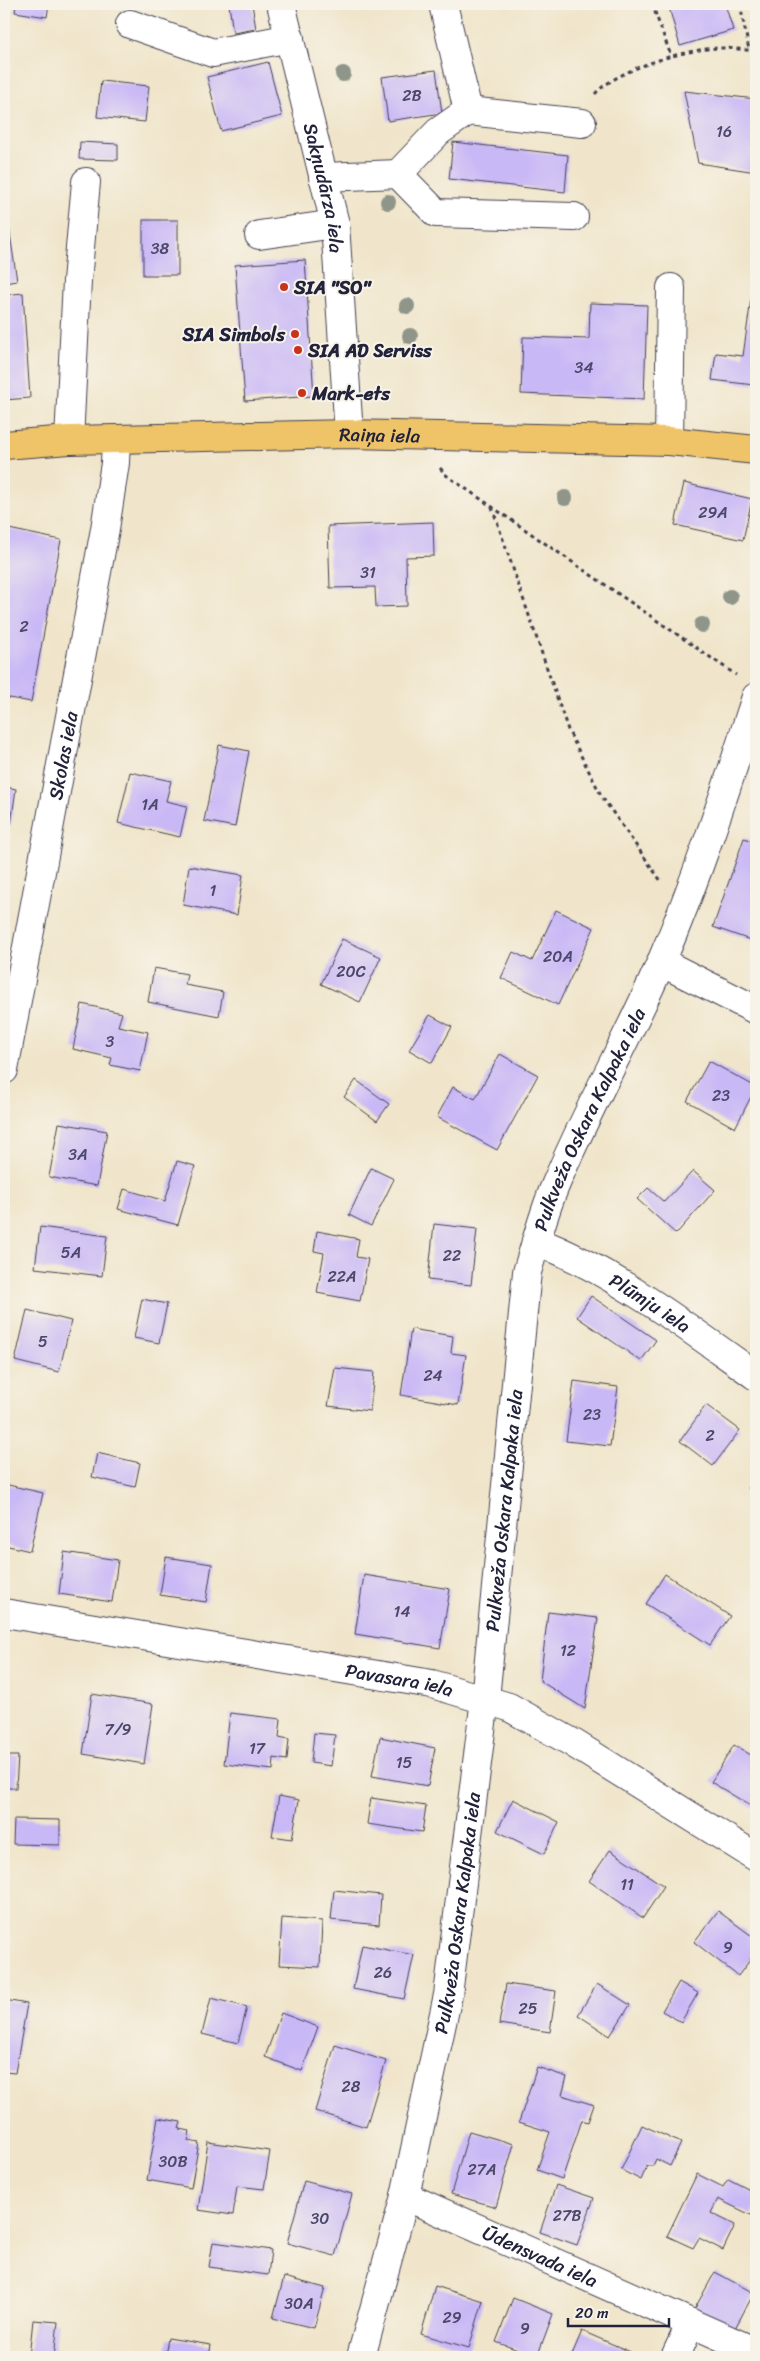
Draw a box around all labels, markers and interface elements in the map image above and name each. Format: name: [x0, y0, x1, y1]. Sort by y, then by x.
house number: 2B: [402, 81, 422, 110]
house number: 16: [716, 117, 732, 146]
street label: Sakņudārza iela: [294, 119, 353, 254]
house number: 38: [151, 234, 170, 263]
place label: SIA "SO": [293, 271, 373, 304]
marker: SIA "SO": [278, 281, 290, 293]
place label: SIA Simbols: [182, 318, 286, 351]
marker: SIA Simbols: [289, 328, 301, 340]
place label: SIA AD Serviss: [307, 334, 433, 367]
marker: SIA AD Serviss: [292, 344, 304, 356]
house number: 34: [575, 353, 593, 382]
place label: Mark-ets: [311, 377, 391, 410]
marker: Mark-ets: [296, 387, 308, 399]
street label: Raiņa iela: [339, 417, 421, 452]
house number: 29A: [698, 498, 728, 527]
house number: 31: [360, 558, 376, 587]
house number: 2: [19, 612, 29, 641]
street label: Skolas iela: [38, 708, 87, 802]
house number: 1A: [141, 790, 159, 819]
house number: 1: [210, 876, 217, 905]
house number: 20A: [543, 942, 573, 971]
house number: 20C: [336, 957, 366, 986]
street label: Pulkveža Oskara Kalpaka iela: [524, 1001, 655, 1235]
house number: 3: [106, 1027, 115, 1056]
house number: 23: [712, 1081, 730, 1110]
house number: 3A: [68, 1140, 88, 1169]
house number: 5A: [61, 1238, 81, 1267]
house number: 22: [443, 1241, 461, 1270]
house number: 22A: [328, 1262, 356, 1291]
street label: Plūmju iela: [603, 1264, 698, 1342]
house number: 5: [38, 1327, 48, 1356]
house number: 24: [423, 1361, 443, 1390]
street label: Pulkveža Oskara Kalpaka iela: [475, 1388, 532, 1633]
house number: 23: [583, 1400, 601, 1429]
house number: 2: [705, 1421, 715, 1450]
house number: 14: [394, 1597, 410, 1626]
house number: 12: [560, 1636, 576, 1665]
street label: Pavasara iela: [343, 1653, 458, 1706]
house number: 7/9: [105, 1715, 132, 1744]
house number: 17: [249, 1734, 266, 1763]
house number: 15: [396, 1748, 413, 1777]
street label: Pulkveža Oskara Kalpaka iela: [424, 1790, 490, 2037]
house number: 11: [620, 1870, 634, 1899]
house number: 9: [723, 1933, 733, 1962]
house number: 26: [374, 1958, 392, 1987]
house number: 25: [518, 1994, 538, 2023]
house number: 28: [342, 2072, 361, 2101]
house number: 30B: [159, 2147, 188, 2176]
house number: 27A: [468, 2155, 496, 2184]
house number: 27B: [553, 2201, 581, 2230]
house number: 30: [311, 2204, 329, 2233]
street label: Ūdensvada iela: [477, 2216, 604, 2296]
house number: 30A: [284, 2289, 314, 2318]
scale bar: [568, 2296, 669, 2328]
text: 20 m: [575, 2300, 609, 2326]
house number: 29: [442, 2303, 462, 2332]
house number: 9: [520, 2314, 530, 2343]

